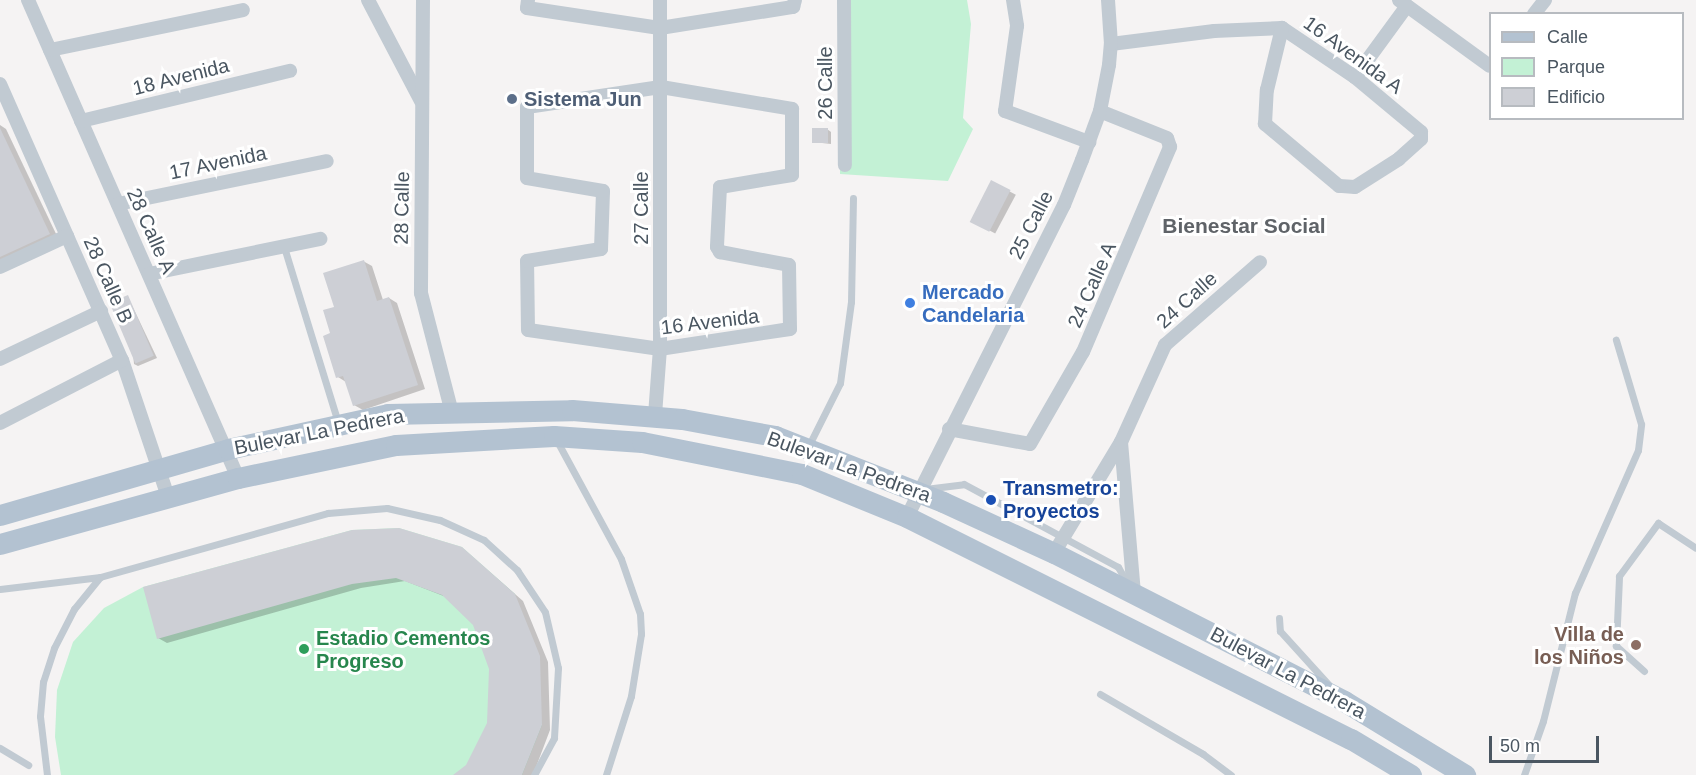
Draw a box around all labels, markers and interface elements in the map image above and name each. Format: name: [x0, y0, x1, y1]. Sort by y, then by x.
street label: 16 Avenida A: [1298, 10, 1408, 100]
legend: [1489, 12, 1684, 120]
text: Calle: [1547, 27, 1588, 47]
street label: 26 Calle: [813, 46, 837, 120]
street label: 18 Avenida: [130, 53, 232, 101]
text: Parque: [1547, 57, 1605, 77]
place label: Sistema Jun: [524, 87, 642, 111]
text: Edificio: [1547, 87, 1605, 107]
marker: Sistema Jun: [505, 92, 519, 106]
street label: 17 Avenida: [167, 141, 269, 185]
street label: 28 Calle: [389, 171, 415, 245]
street label: 27 Calle: [629, 171, 653, 245]
street label: 28 Calle A: [121, 184, 181, 278]
street label: 25 Calle: [1004, 187, 1058, 263]
district label: Bienestar Social: [1162, 213, 1326, 239]
street label: 28 Calle B: [78, 233, 138, 327]
street label: 24 Calle A: [1062, 238, 1122, 332]
street label: 24 Calle: [1152, 267, 1222, 333]
place label: Mercado Candelaria: [922, 280, 1024, 327]
marker: Mercado Candelaria: [903, 296, 917, 310]
street label: 16 Avenida: [659, 304, 761, 340]
street label: Bulevar La Pedrera: [232, 404, 406, 460]
street label: Bulevar La Pedrera: [764, 426, 934, 508]
place label: Transmetro: Proyectos: [1003, 476, 1119, 523]
marker: Transmetro: Proyectos: [984, 493, 998, 507]
street label: Bulevar La Pedrera: [1206, 622, 1370, 724]
place label: Villa de los Niños: [1534, 622, 1624, 669]
place label: Estadio Cementos Progreso: [316, 626, 490, 673]
marker: Villa de los Niños: [1629, 638, 1643, 652]
marker: Estadio Cementos Progreso: [297, 642, 311, 656]
scale bar: [1492, 724, 1602, 762]
text: 50 m: [1500, 736, 1540, 756]

